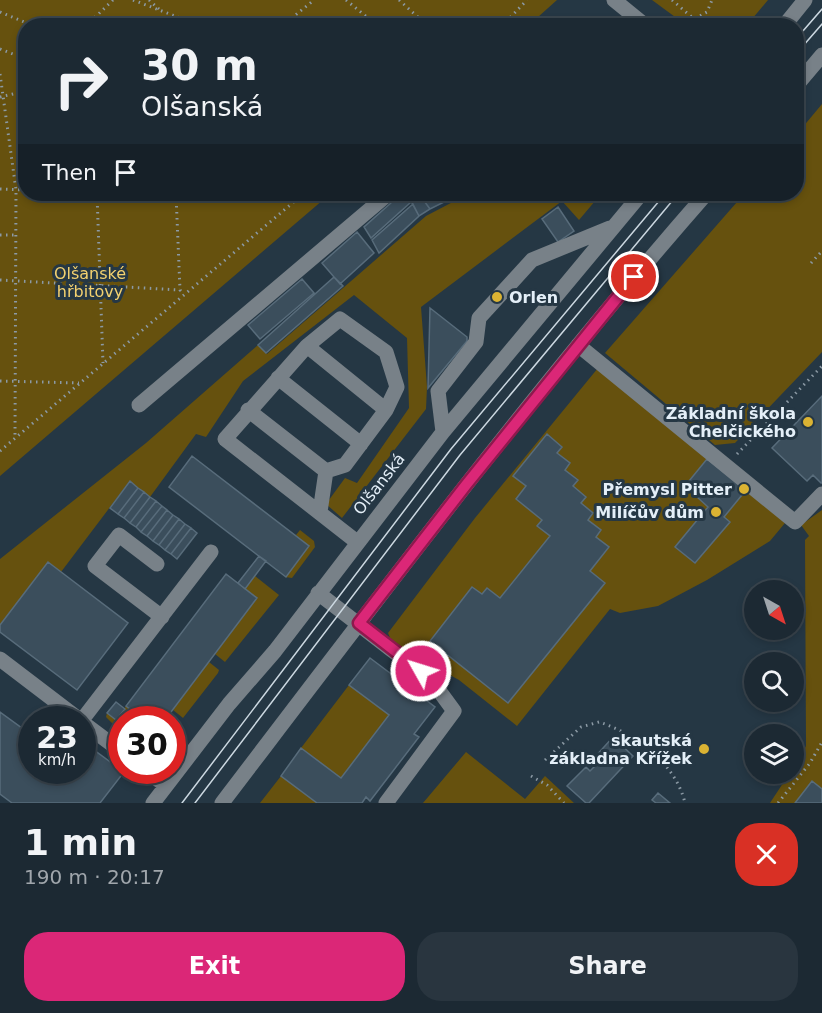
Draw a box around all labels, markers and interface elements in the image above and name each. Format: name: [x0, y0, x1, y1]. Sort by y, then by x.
text: 30 m: [141, 41, 258, 90]
icon: right: [42, 42, 120, 120]
text: Olšanská: [141, 91, 263, 122]
icon: arrive: [109, 156, 142, 189]
text: Then: [42, 160, 97, 185]
pin: [608, 251, 659, 302]
icon: arrive: [617, 260, 650, 293]
park label: Olšanské hřbitovy: [54, 264, 126, 301]
place label: Orlen: [509, 288, 558, 307]
marker: Orlen: [490, 290, 504, 304]
place label: Základní škola Chelčického: [666, 404, 796, 441]
marker: Základní škola Chelčického: [801, 415, 815, 429]
street label: Olšanská: [349, 450, 409, 518]
place label: Přemysl Pitter: [603, 480, 732, 499]
marker: Přemysl Pitter: [737, 482, 751, 496]
place label: Milíčův dům: [595, 503, 704, 522]
marker: Milíčův dům: [709, 505, 723, 519]
north arrow: [744, 580, 804, 640]
map controls: [744, 580, 804, 784]
position arrow: [389, 639, 453, 703]
button: search: [744, 652, 804, 712]
speed limit sign: 30: [108, 706, 186, 784]
text: 23: [36, 720, 78, 755]
button: layers: [744, 724, 804, 784]
place label: skautská základna Křížek: [549, 731, 692, 768]
marker: skautská základna Křížek: [697, 742, 711, 756]
text: km/h: [38, 751, 76, 769]
text: 1 min: [24, 822, 137, 863]
button: close: [735, 823, 798, 886]
text: 190 m · 20:17: [24, 865, 165, 889]
button: Exit: [24, 932, 405, 1001]
button: Share: [417, 932, 798, 1001]

